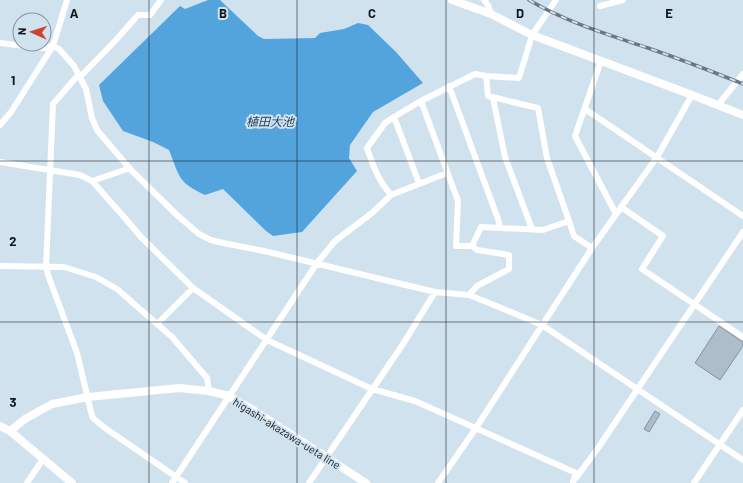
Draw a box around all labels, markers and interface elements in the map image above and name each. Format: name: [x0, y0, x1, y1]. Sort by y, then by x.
text: A: [70, 5, 79, 21]
text: B: [219, 5, 227, 21]
text: C: [368, 5, 376, 21]
text: D: [516, 5, 524, 21]
text: E: [665, 5, 673, 21]
north arrow: [12, 12, 52, 52]
text: N: [15, 27, 28, 35]
text: 1: [11, 72, 15, 88]
water label: 植田大池: [246, 114, 295, 128]
text: 2: [9, 233, 17, 249]
text: 3: [9, 394, 17, 410]
street label: higashi-akazawa-ueta line: [231, 395, 343, 471]

